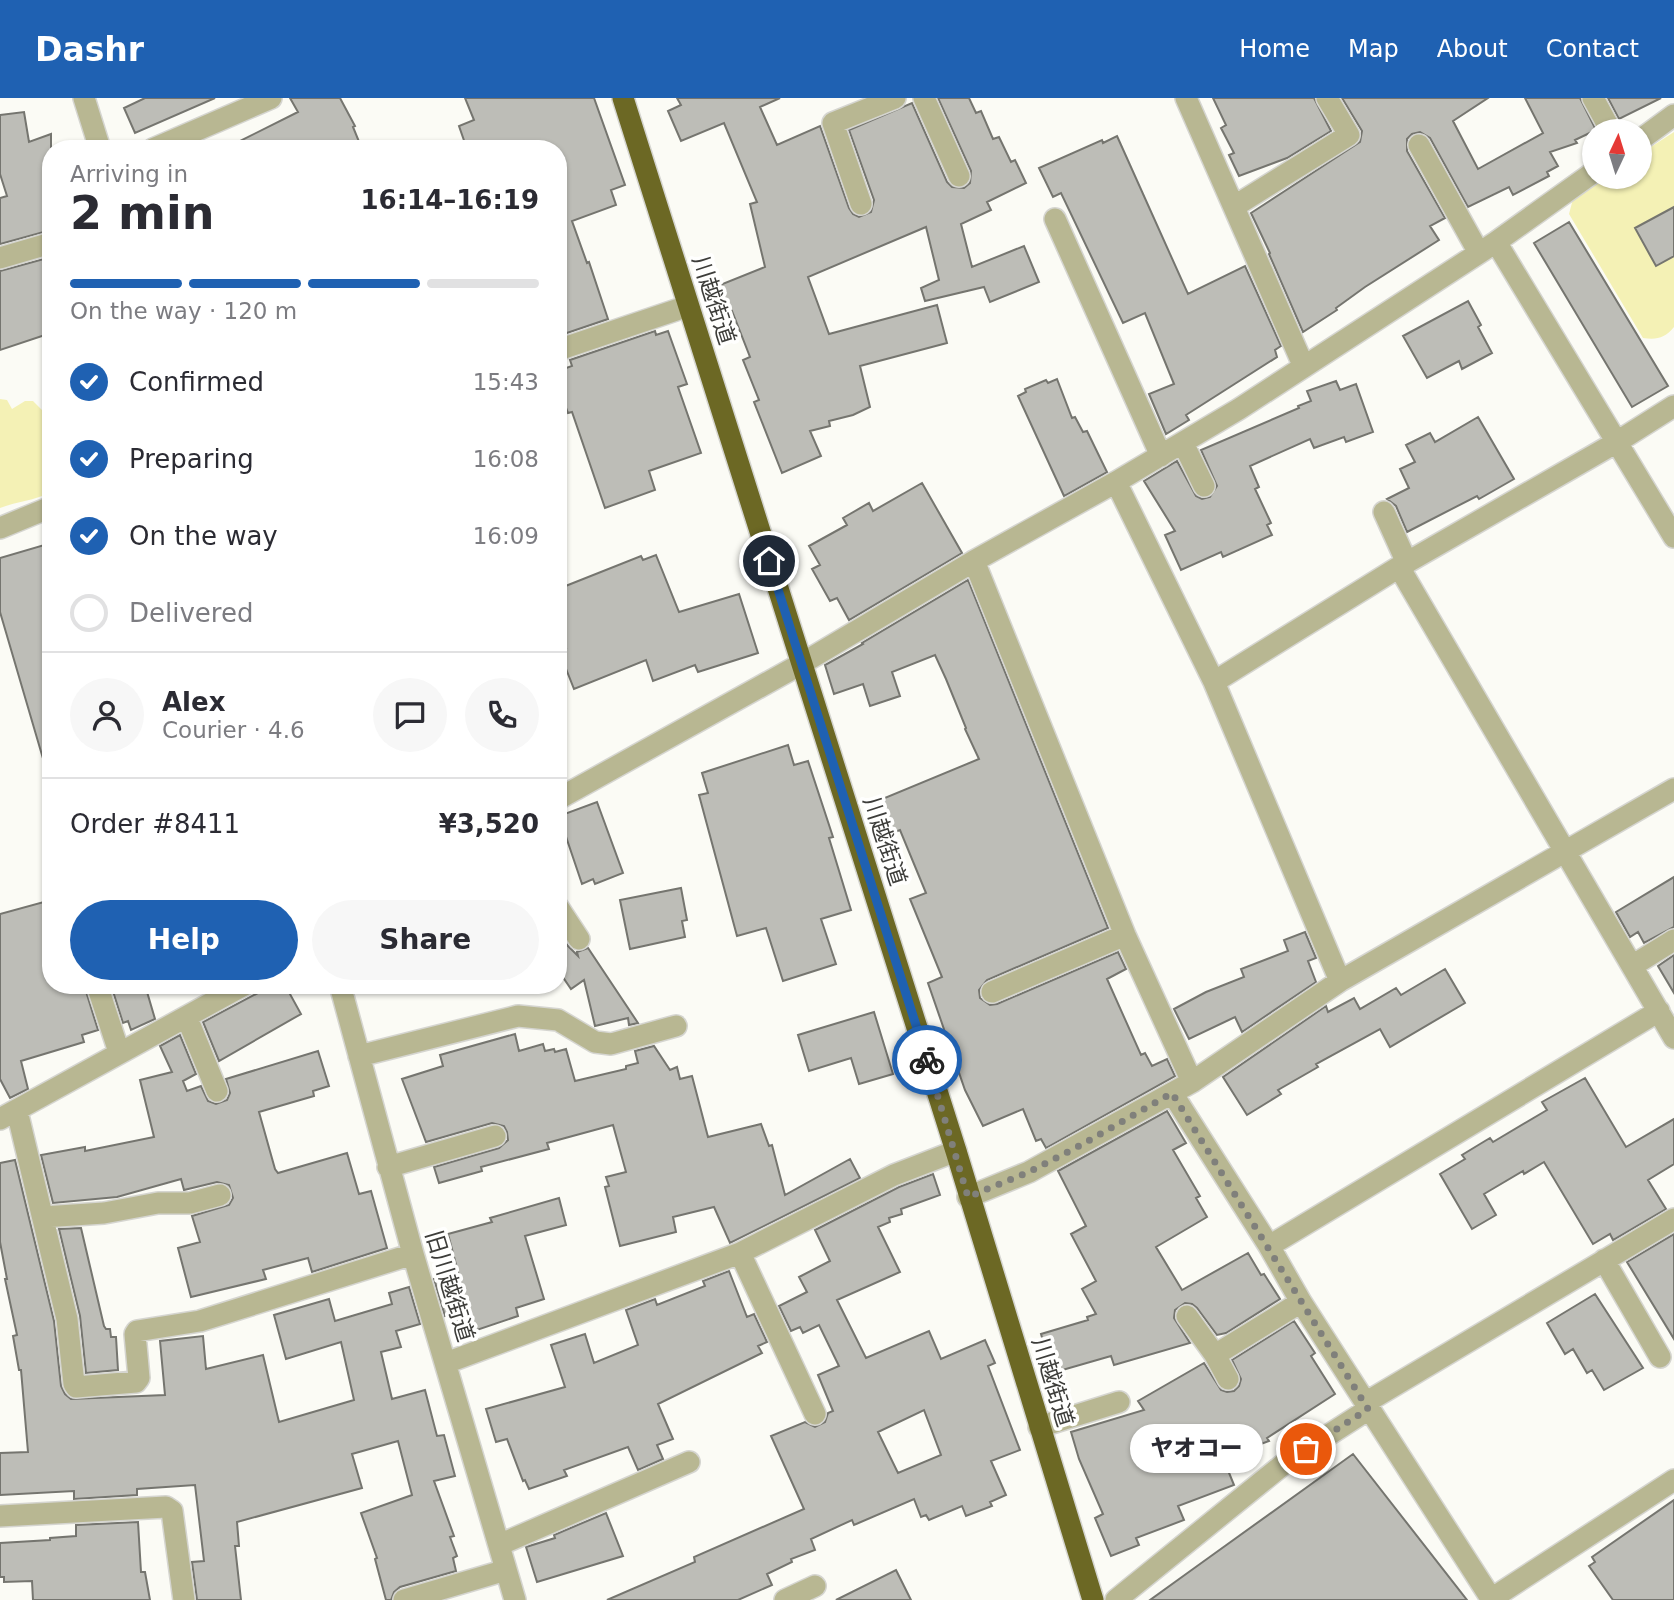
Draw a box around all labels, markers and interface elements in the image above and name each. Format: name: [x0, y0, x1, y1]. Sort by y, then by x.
text: Dashr: [35, 30, 144, 69]
text: Home: [1239, 35, 1310, 63]
text: Map: [1348, 35, 1399, 63]
text: About: [1437, 35, 1508, 63]
text: Contact: [1546, 35, 1639, 63]
north arrow: [1582, 119, 1652, 189]
map controls: [1582, 119, 1652, 189]
text: Arriving in: [70, 161, 188, 187]
text: 16:14–16:19: [360, 185, 539, 215]
text: 2 min: [70, 186, 214, 240]
street label: 川越街道: [687, 252, 741, 348]
text: On the way · 120 m: [70, 298, 297, 324]
icon: check: [70, 363, 108, 401]
text: Confirmed: [129, 367, 264, 397]
text: 15:43: [473, 369, 539, 395]
icon: check: [70, 440, 108, 478]
text: Preparing: [129, 444, 254, 474]
text: 16:08: [473, 446, 539, 472]
icon: check: [70, 517, 108, 555]
text: On the way: [129, 521, 278, 551]
text: 16:09: [473, 523, 539, 549]
pin: [739, 531, 799, 591]
icon: home: [750, 542, 788, 580]
text: Delivered: [129, 598, 253, 628]
button: person: [70, 678, 144, 752]
button: chat: [373, 678, 447, 752]
button: phone: [465, 678, 539, 752]
text: Alex: [162, 687, 225, 717]
text: Courier · 4.6: [162, 717, 305, 743]
street label: 川越街道: [858, 793, 912, 889]
text: Order #8411: [70, 809, 240, 839]
text: ¥3,520: [439, 809, 539, 839]
button: Help: [70, 900, 298, 980]
button: Share: [312, 900, 539, 980]
courier: [892, 1025, 962, 1095]
icon: bike: [908, 1041, 946, 1079]
street label: 旧川越街道: [421, 1227, 479, 1345]
street label: 川越街道: [1027, 1334, 1079, 1430]
pin: [1276, 1419, 1336, 1479]
callout: ヤオコー: [1131, 1424, 1264, 1474]
icon: bag: [1287, 1430, 1325, 1468]
text: ヤオコー: [1151, 1435, 1243, 1461]

